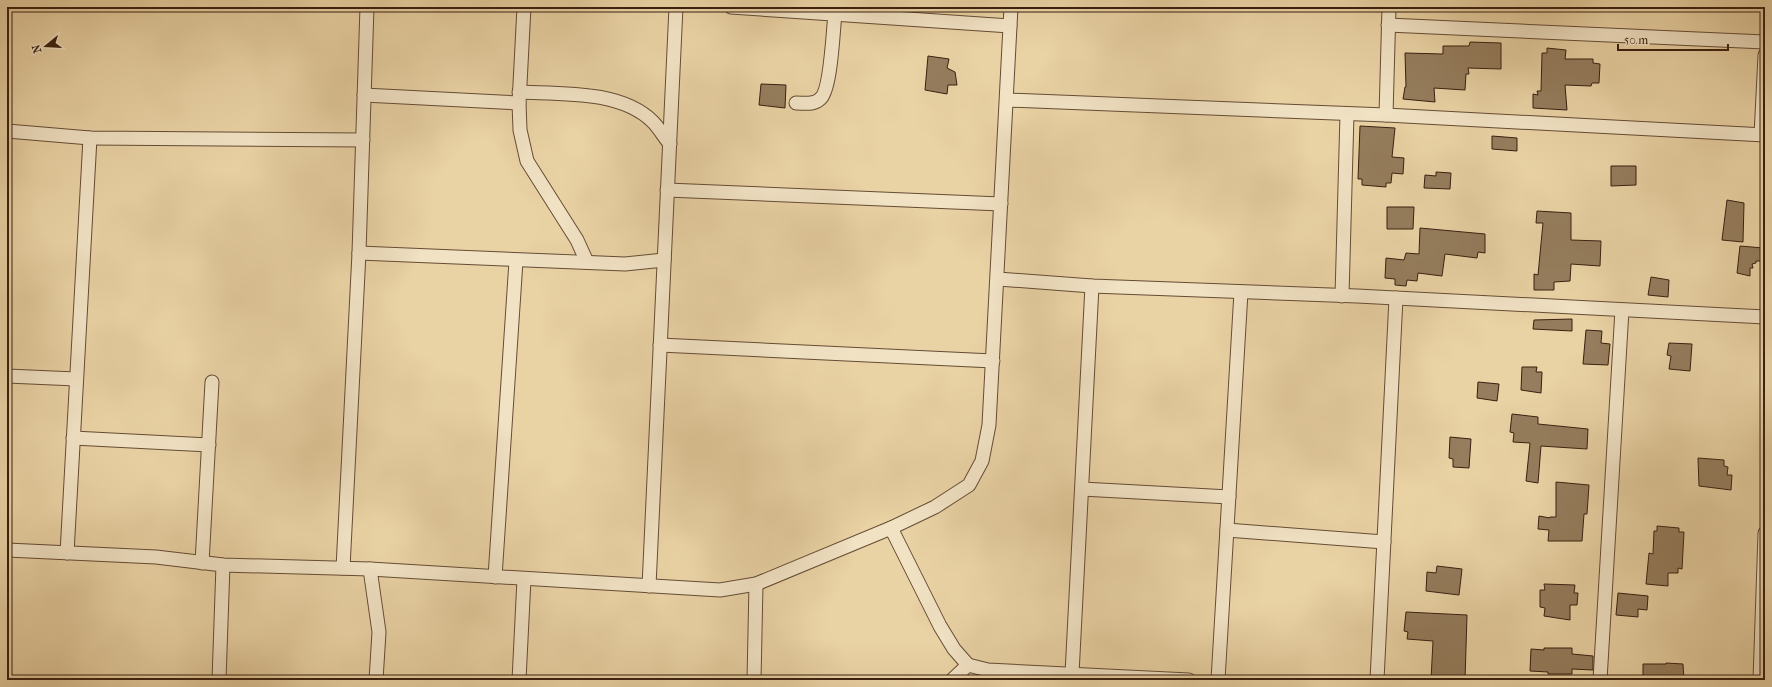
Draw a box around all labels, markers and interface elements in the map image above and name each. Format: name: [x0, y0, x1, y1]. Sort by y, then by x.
north arrow: [26, 26, 66, 66]
scale bar: [1618, 26, 1728, 52]
text: 50 m: [1624, 33, 1648, 47]
text: N: [29, 42, 44, 55]

